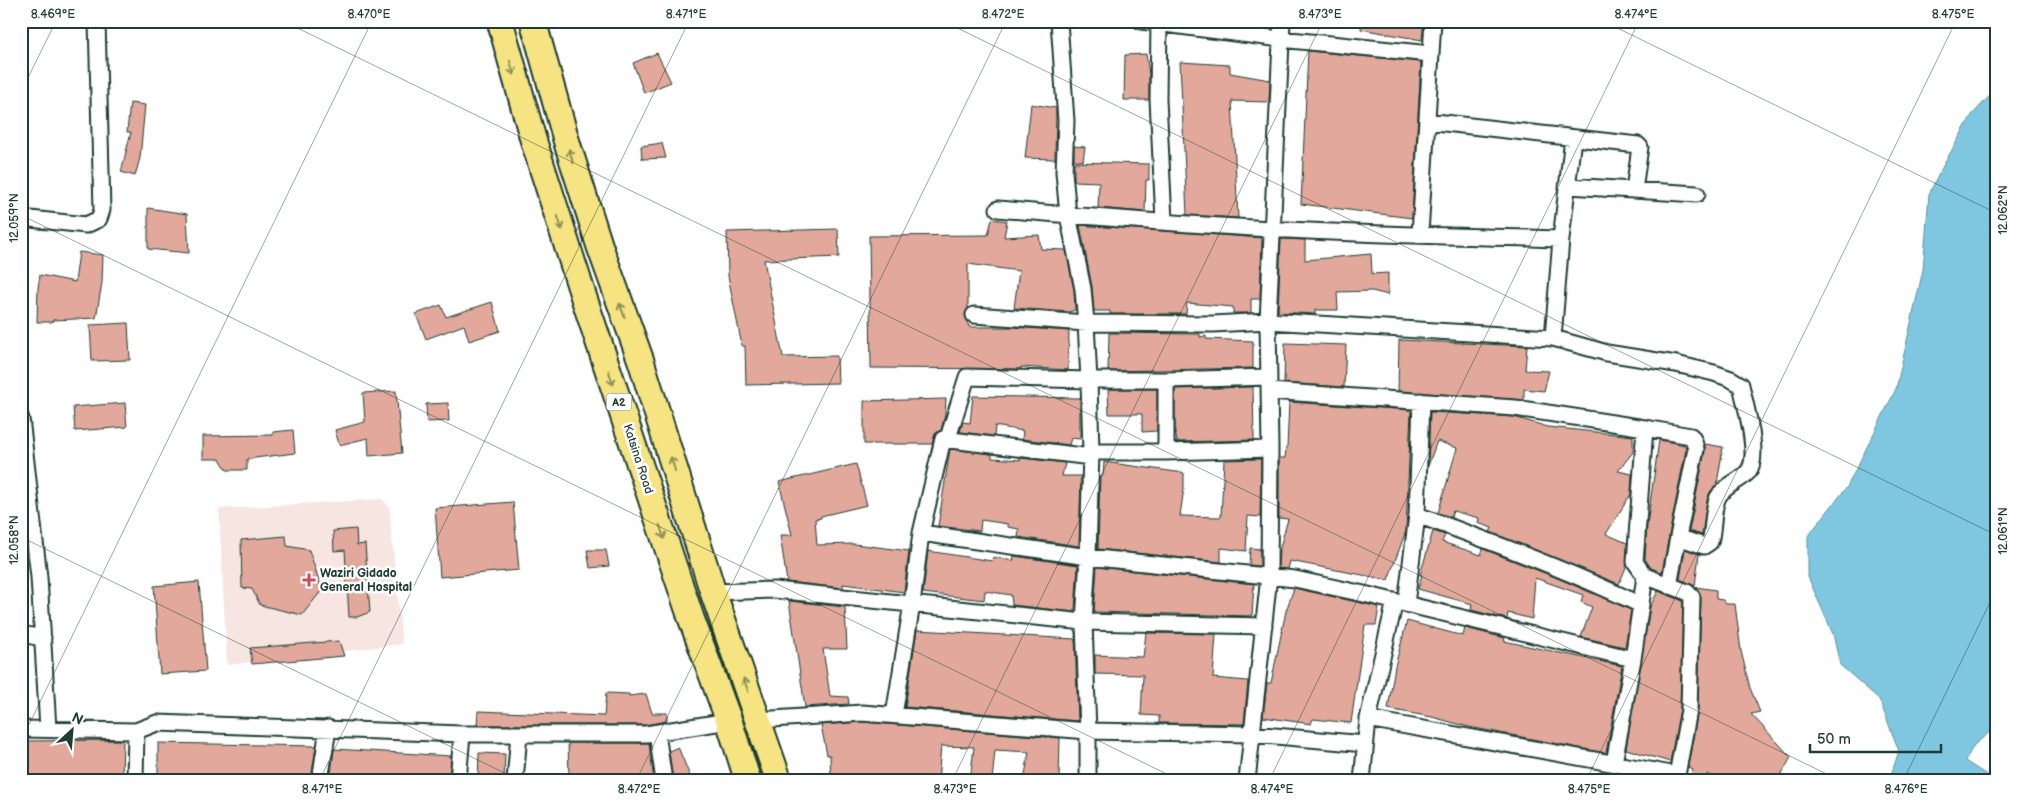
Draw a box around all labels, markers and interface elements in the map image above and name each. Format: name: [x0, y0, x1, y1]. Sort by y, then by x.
text: 8.469°E: [31, 7, 75, 22]
text: 8.470°E: [347, 7, 391, 22]
text: 8.471°E: [666, 7, 706, 22]
text: 8.472°E: [982, 7, 1024, 22]
text: 8.473°E: [1298, 7, 1342, 22]
text: 8.474°E: [1615, 7, 1657, 22]
text: 8.475°E: [1932, 7, 1974, 22]
one-way arrow: [508, 60, 517, 76]
one-way arrow: [566, 148, 576, 164]
text: 12.062°N: [1996, 185, 2011, 235]
text: 12.059°N: [7, 193, 22, 243]
one-way arrow: [556, 215, 566, 231]
one-way arrow: [617, 302, 627, 318]
one-way arrow: [607, 370, 616, 385]
road number: A2: [606, 394, 632, 411]
street label: Katsina Road: [620, 422, 656, 496]
one-way arrow: [668, 457, 678, 473]
text: 12.061°N: [1996, 507, 2011, 555]
text: 12.058°N: [7, 515, 22, 565]
one-way arrow: [658, 524, 667, 539]
place label: Waziri Gidado General Hospital: [320, 566, 412, 595]
marker: Waziri Gidado General Hospital: [302, 573, 316, 587]
one-way arrow: [741, 678, 750, 693]
north arrow: [48, 704, 98, 754]
text: N: [69, 709, 86, 729]
scale bar: [1810, 722, 1941, 754]
text: 50 m: [1817, 730, 1851, 749]
text: 8.471°E: [302, 782, 342, 797]
text: 8.472°E: [618, 782, 660, 797]
text: 8.473°E: [933, 782, 977, 797]
text: 8.474°E: [1251, 782, 1293, 797]
text: 8.475°E: [1568, 782, 1610, 797]
text: 8.476°E: [1884, 782, 1928, 797]

